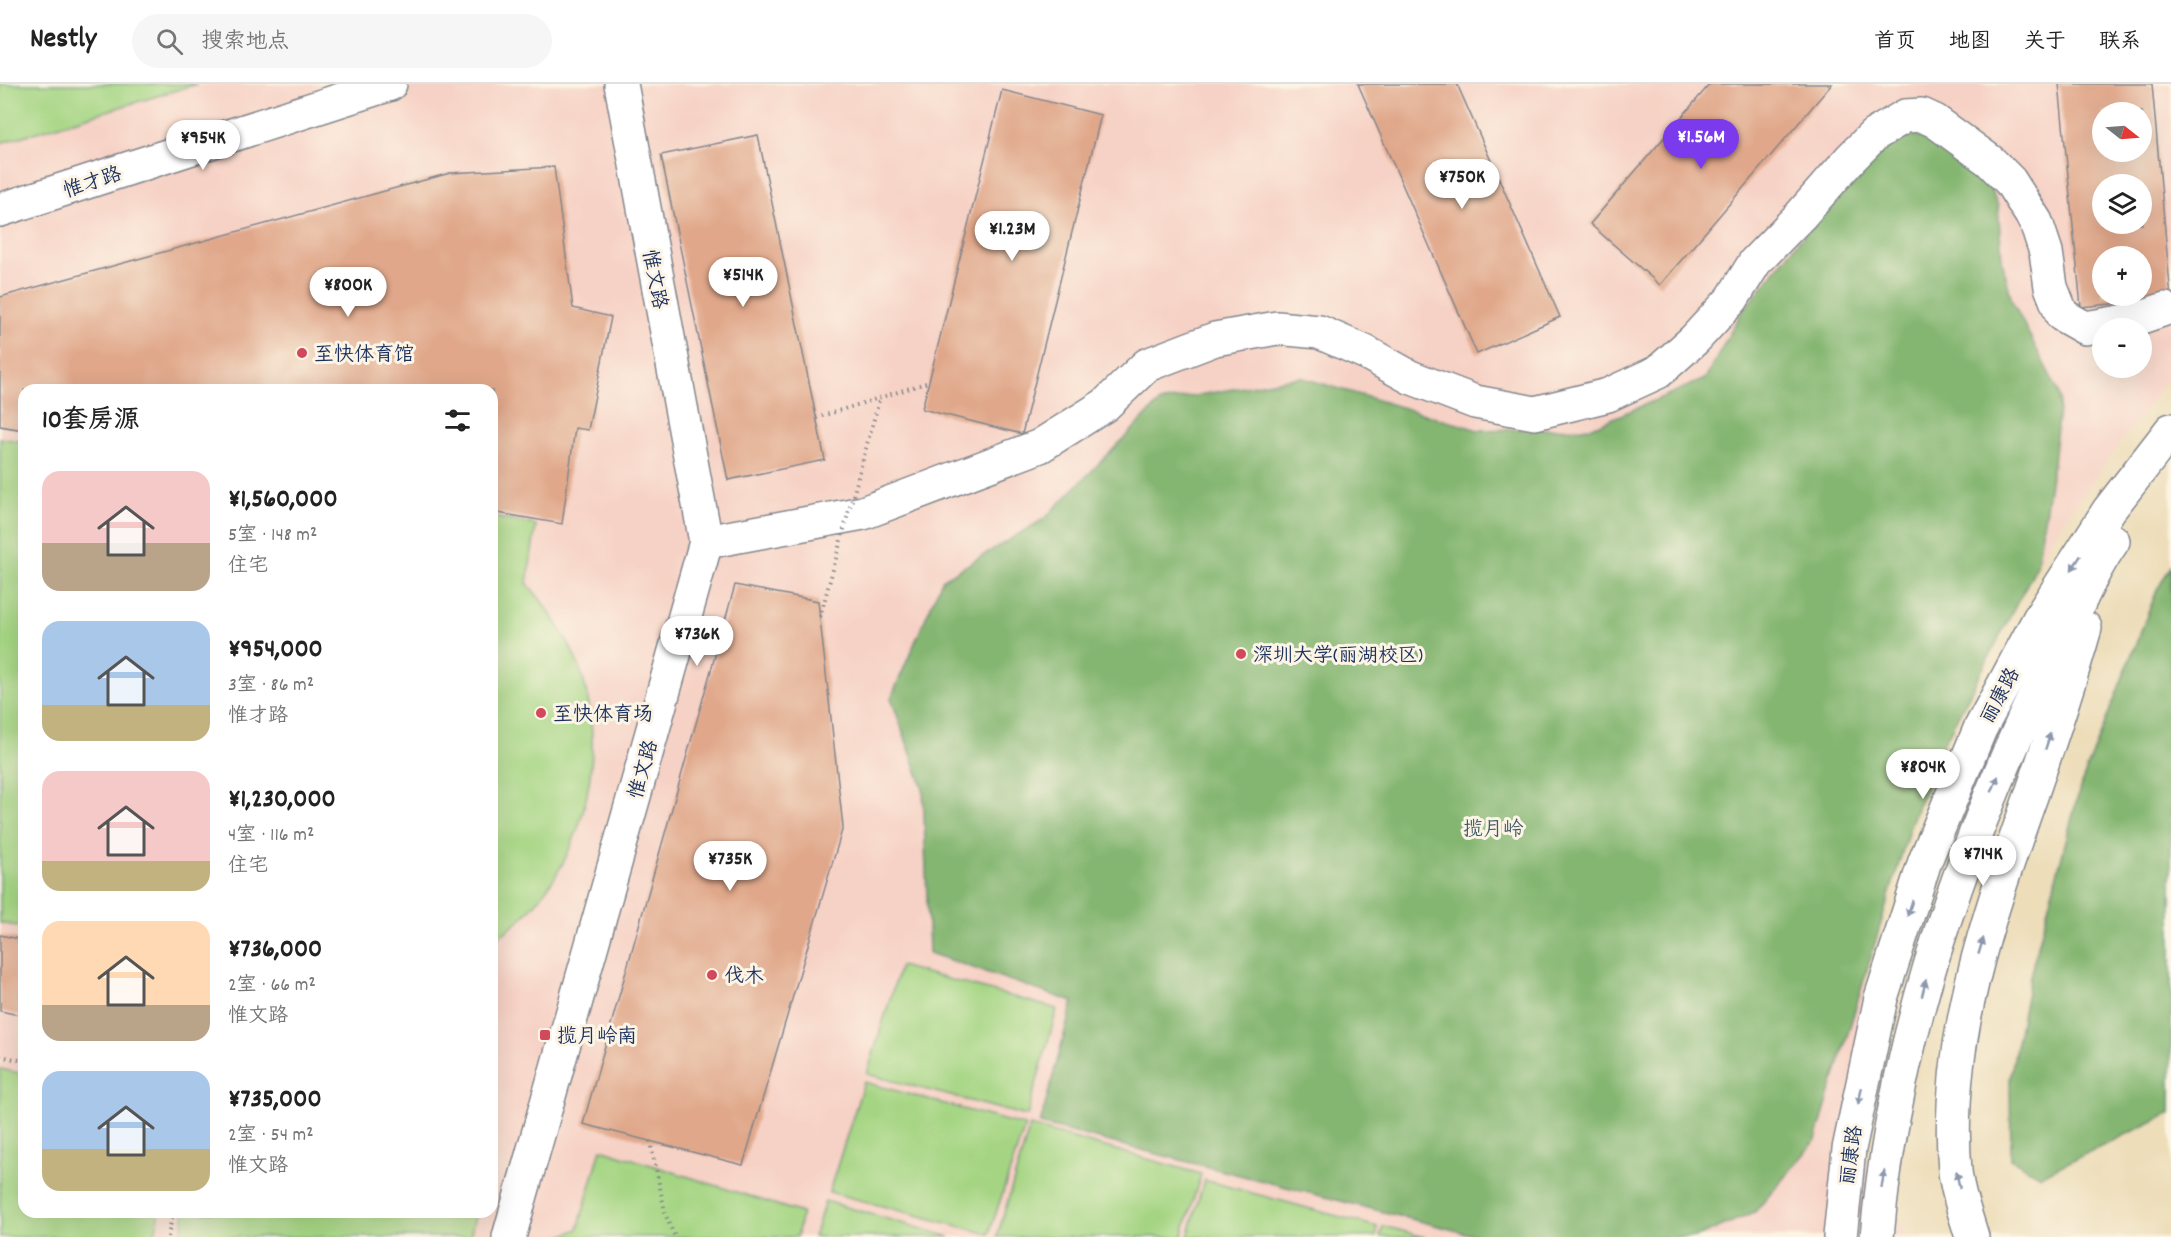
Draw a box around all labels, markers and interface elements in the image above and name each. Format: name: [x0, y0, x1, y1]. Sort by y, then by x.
search box: [132, 14, 552, 68]
text: Nestly: [30, 21, 96, 61]
icon: search: [153, 25, 186, 58]
text: 搜索地点: [201, 27, 289, 58]
text: 首页: [1874, 28, 1916, 58]
text: 地图: [1949, 28, 1991, 58]
text: 关于: [2024, 28, 2066, 58]
text: 联系: [2099, 28, 2141, 58]
north arrow: [2092, 102, 2152, 162]
map controls: [2092, 102, 2152, 378]
pin: ¥1.56M: [1652, 119, 1750, 170]
pin: ¥954K: [161, 120, 245, 171]
text: ¥1.56M: [1677, 124, 1725, 152]
text: ¥954K: [180, 125, 226, 153]
pin: ¥750K: [1420, 159, 1504, 210]
street label: 惟才路: [60, 161, 127, 206]
text: ¥750K: [1439, 164, 1485, 192]
button: layers: [2092, 174, 2152, 234]
pin: ¥1.23M: [963, 211, 1061, 262]
text: ¥1.23M: [989, 216, 1035, 244]
button: +: [2092, 246, 2152, 306]
street label: 惟文路: [634, 247, 673, 313]
pin: ¥514K: [701, 257, 785, 308]
text: ¥514K: [723, 262, 763, 290]
pin: ¥800K: [306, 267, 390, 318]
text: ¥800K: [324, 272, 372, 300]
button: −: [2092, 318, 2152, 378]
place label: 至快体育馆: [314, 342, 414, 370]
marker: 至快体育馆: [295, 346, 309, 360]
text: 10套房源: [42, 403, 140, 440]
icon: filters: [441, 404, 474, 437]
text: ¥1,560,000: [228, 482, 338, 519]
icon: home: [90, 495, 162, 567]
text: 5室 · 148 m²: [228, 522, 317, 550]
text: 住宅: [228, 553, 268, 581]
one-way arrow: [2070, 555, 2081, 571]
pin: ¥736K: [655, 616, 739, 667]
text: ¥736K: [674, 621, 720, 649]
text: ¥954,000: [228, 632, 323, 669]
place label: 深圳大学(丽湖校区): [1253, 643, 1423, 671]
icon: home: [90, 645, 162, 717]
marker: 深圳大学(丽湖校区): [1234, 647, 1248, 661]
street label: 丽康路: [1975, 662, 2029, 729]
text: 3室 · 86 m²: [228, 672, 314, 700]
place label: 至快体育场: [553, 702, 653, 730]
text: 惟才路: [228, 703, 288, 731]
marker: 至快体育场: [534, 706, 548, 720]
one-way arrow: [2044, 732, 2053, 750]
street label: 惟文路: [623, 736, 667, 803]
pin: ¥804K: [1881, 749, 1965, 800]
text: ¥804K: [1900, 754, 1946, 782]
one-way arrow: [1990, 775, 2000, 793]
text: ¥1,230,000: [228, 782, 336, 819]
icon: home: [90, 795, 162, 867]
park label: 揽月岭: [1463, 817, 1524, 845]
text: 4室 · 116 m²: [228, 822, 314, 850]
pin: ¥714K: [1941, 836, 2025, 887]
pin: ¥735K: [688, 841, 772, 892]
text: ¥714K: [1963, 841, 2003, 869]
text: ¥735K: [708, 846, 752, 874]
text: 住宅: [228, 853, 268, 881]
one-way arrow: [1905, 899, 1914, 917]
text: ¥736,000: [228, 932, 322, 969]
one-way arrow: [1976, 937, 1986, 955]
icon: home: [90, 945, 162, 1017]
place label: 伐木: [724, 964, 764, 992]
marker: 伐木: [705, 968, 719, 982]
text: 2室 · 66 m²: [228, 972, 316, 1000]
one-way arrow: [1920, 979, 1930, 998]
text: 惟文路: [228, 1003, 288, 1031]
place label: 揽月岭南: [557, 1024, 637, 1052]
marker: 揽月岭南: [538, 1028, 552, 1042]
text: ¥735,000: [228, 1082, 322, 1119]
one-way arrow: [1855, 1087, 1864, 1106]
icon: home: [90, 1095, 162, 1167]
text: 2室 · 54 m²: [228, 1122, 314, 1150]
street label: 丽康路: [1835, 1123, 1871, 1187]
text: 惟文路: [228, 1153, 288, 1181]
one-way arrow: [1879, 1169, 1888, 1188]
one-way arrow: [1952, 1171, 1962, 1189]

